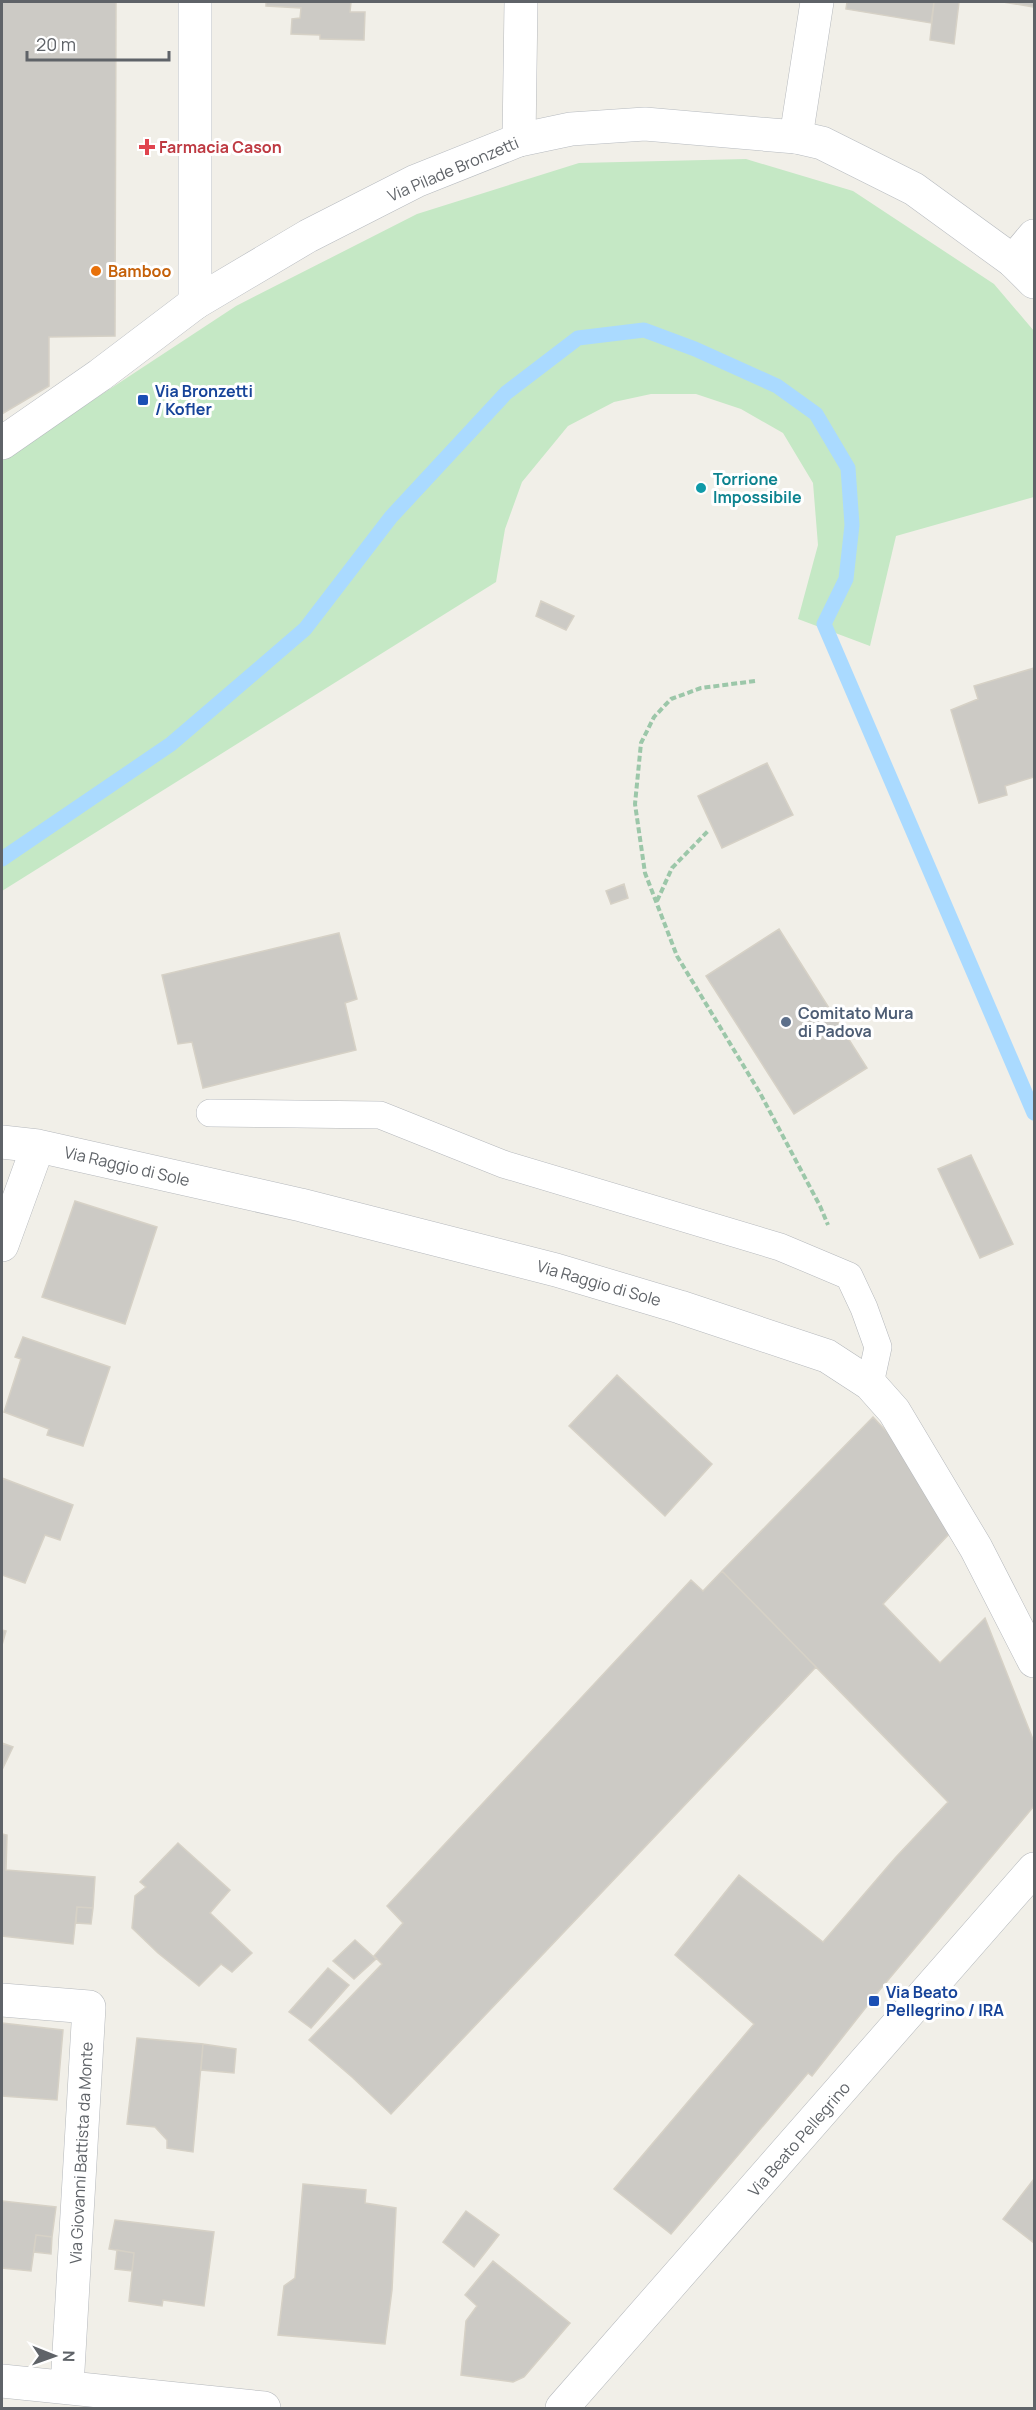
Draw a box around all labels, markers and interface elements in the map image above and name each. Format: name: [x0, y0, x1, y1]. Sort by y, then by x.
scale bar: [27, 24, 170, 62]
text: 20 m: [36, 32, 76, 56]
street label: Via Pilade Bronzetti: [384, 131, 522, 207]
place label: Farmacia Cason: [159, 136, 282, 158]
marker: Farmacia Cason: [140, 140, 154, 154]
place label: Bamboo: [108, 260, 171, 282]
marker: Bamboo: [89, 264, 103, 278]
place label: Via Bronzetti / Kofler: [155, 380, 253, 420]
marker: Via Bronzetti / Kofler: [136, 393, 150, 407]
place label: Torrione Impossibile: [713, 468, 802, 508]
marker: Torrione Impossibile: [694, 481, 708, 495]
place label: Comitato Mura di Padova: [798, 1002, 913, 1042]
marker: Comitato Mura di Padova: [779, 1015, 793, 1029]
street label: Via Raggio di Sole: [62, 1141, 192, 1191]
street label: Via Raggio di Sole: [534, 1255, 664, 1311]
place label: Via Beato Pellegrino / IRA: [886, 1981, 1004, 2021]
marker: Via Beato Pellegrino / IRA: [867, 1994, 881, 2008]
street label: Via Giovanni Battista da Monte: [64, 2041, 98, 2265]
street label: Via Beato Pellegrino: [743, 2077, 855, 2201]
north arrow: [24, 2326, 84, 2386]
text: N: [58, 2350, 80, 2362]

